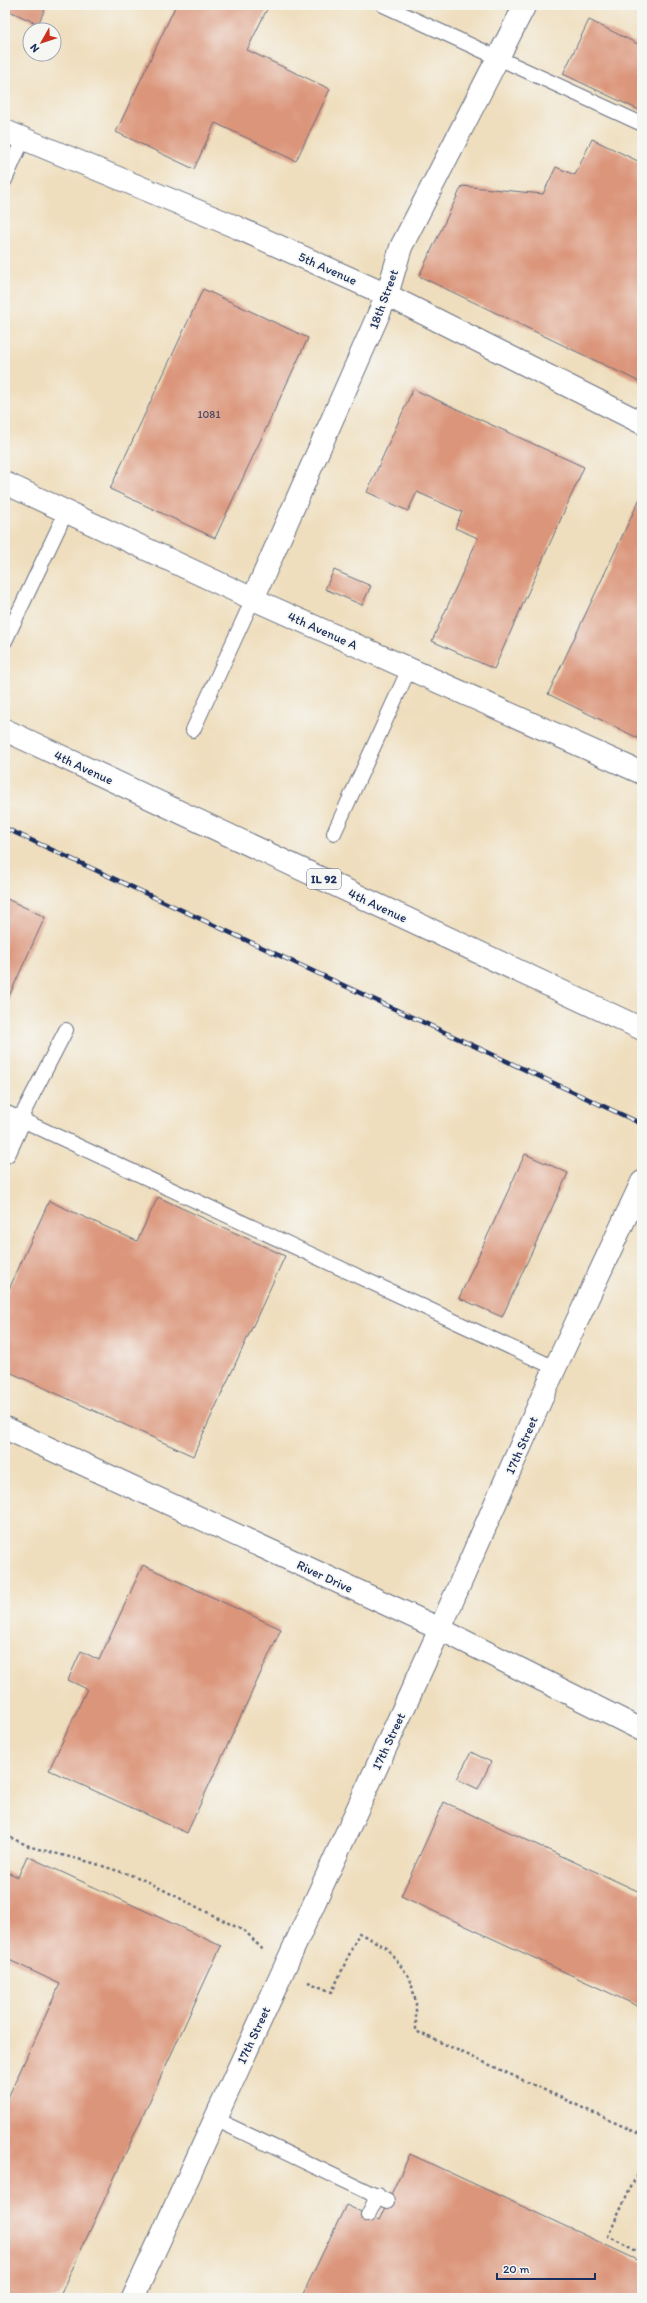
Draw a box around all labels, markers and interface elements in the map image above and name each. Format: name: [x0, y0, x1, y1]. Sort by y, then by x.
north arrow: [22, 22, 62, 62]
text: N: [27, 41, 42, 55]
street label: 5th Avenue: [296, 249, 359, 288]
street label: 18th Street: [366, 267, 401, 331]
house number: 1081: [197, 408, 221, 421]
street label: 4th Avenue A: [286, 608, 361, 653]
street label: 4th Avenue: [52, 747, 116, 788]
road number: IL 92: [307, 869, 341, 889]
street label: 4th Avenue: [346, 885, 410, 926]
street label: 17th Street: [502, 1414, 541, 1476]
street label: River Drive: [294, 1557, 355, 1596]
street label: 17th Street: [369, 1710, 408, 1772]
street label: 17th Street: [234, 2004, 273, 2066]
scale bar: [497, 2255, 595, 2281]
text: 20 m: [503, 2262, 530, 2276]

